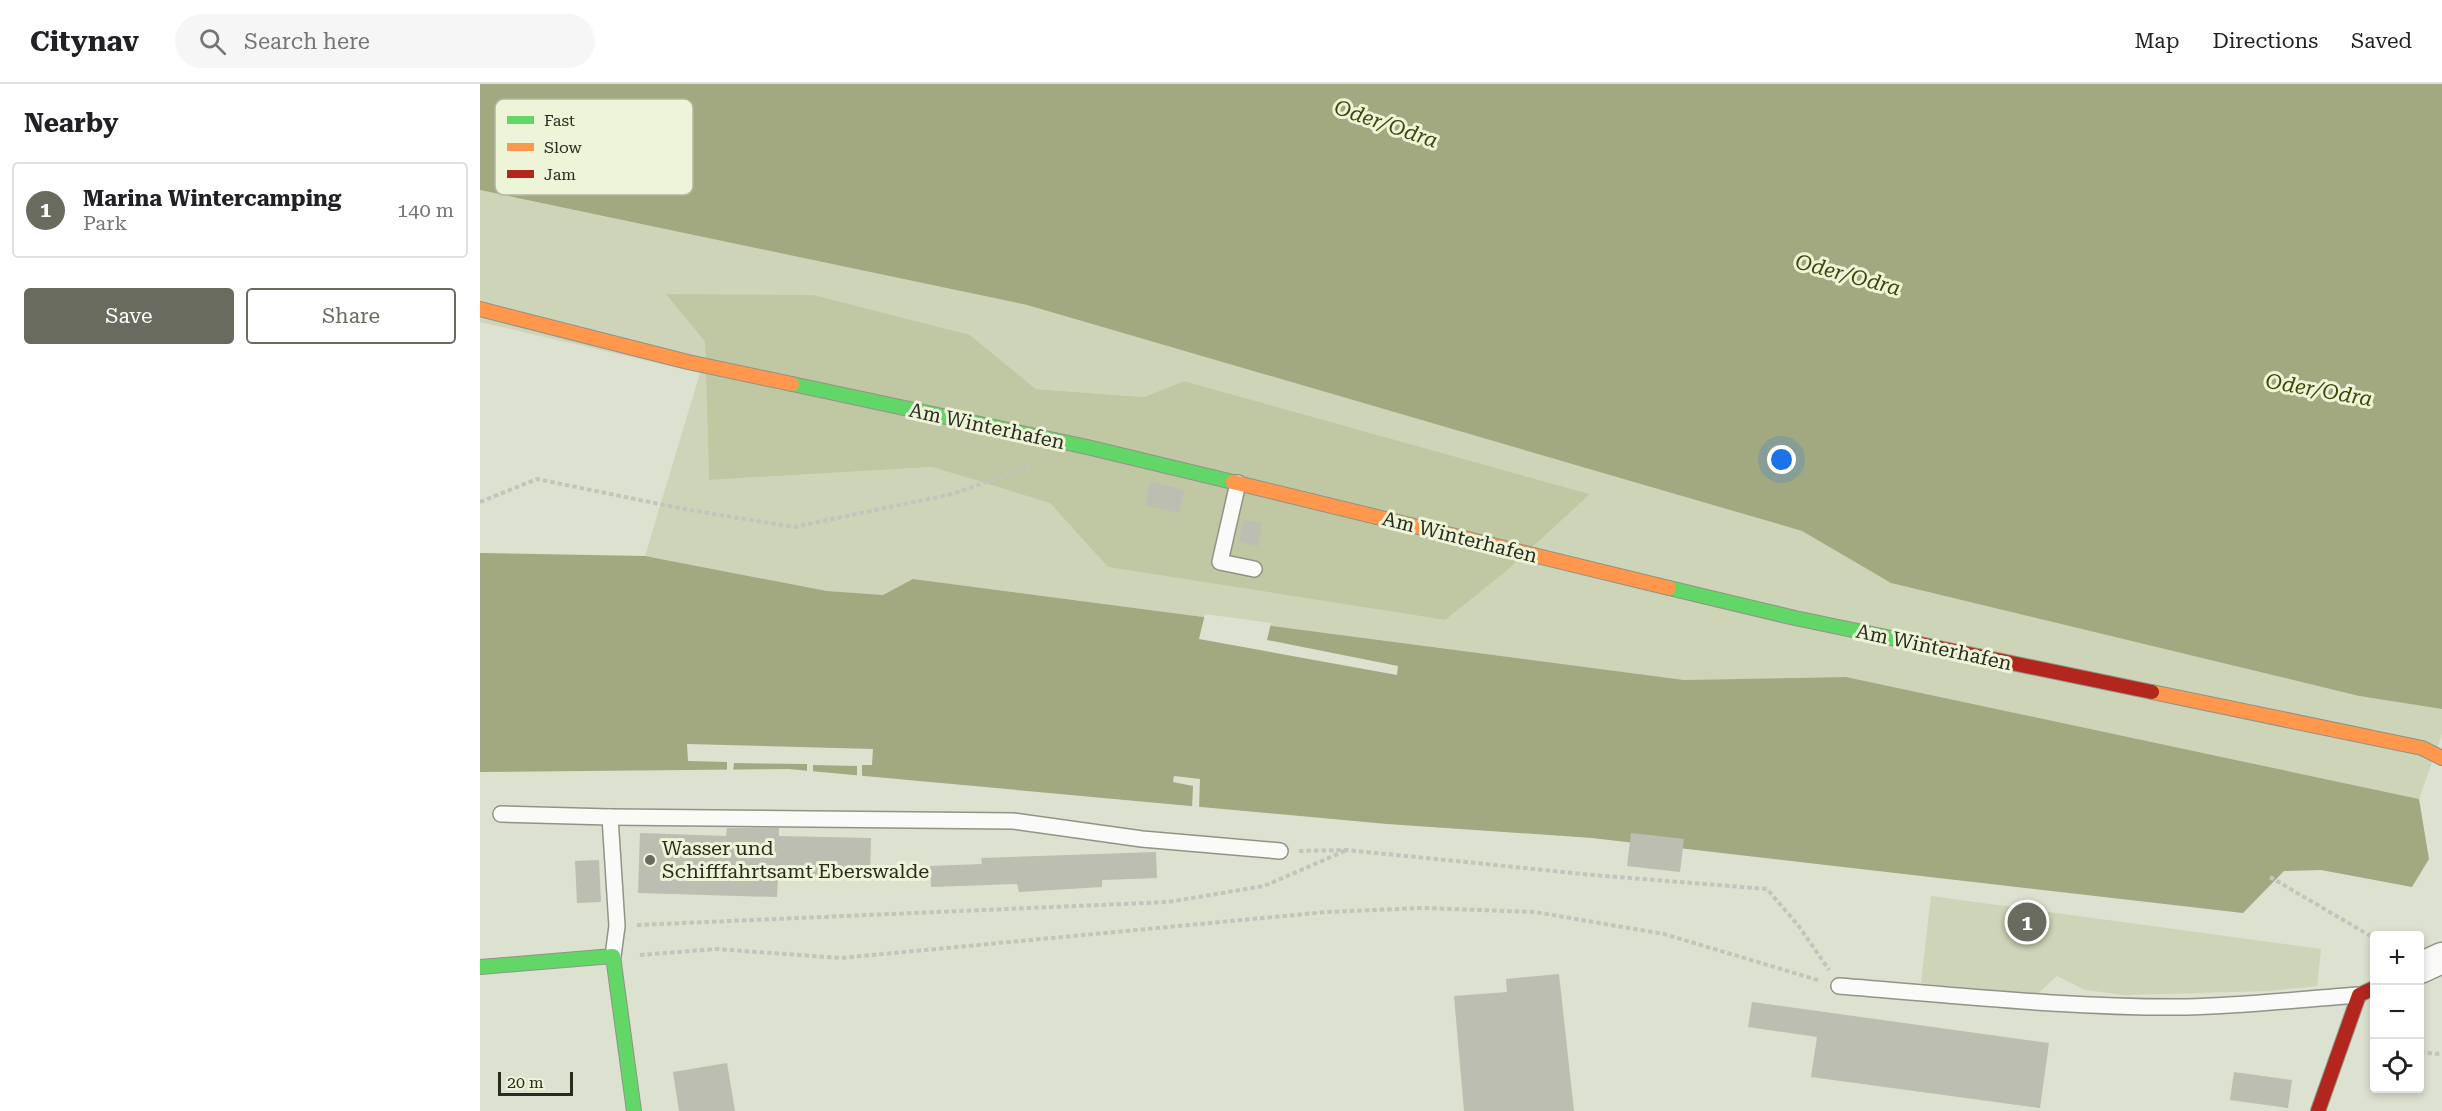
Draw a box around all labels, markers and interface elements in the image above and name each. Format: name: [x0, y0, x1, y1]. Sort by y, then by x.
search box: [175, 14, 595, 68]
text: Citynav: [30, 25, 139, 58]
icon: search: [196, 25, 229, 58]
text: Search here: [244, 29, 370, 54]
text: Map: [2135, 29, 2179, 53]
text: Directions: [2212, 29, 2318, 53]
text: Saved: [2351, 29, 2412, 53]
water label: Oder/Odra: [1331, 95, 1441, 153]
legend: [495, 99, 693, 195]
text: Nearby: [24, 108, 118, 138]
text: Fast: [544, 111, 575, 130]
text: Slow: [544, 138, 582, 157]
text: Jam: [544, 165, 576, 184]
text: Marina Wintercamping: [83, 186, 341, 211]
text: 1: [40, 198, 51, 222]
text: 140 m: [397, 198, 454, 222]
text: Park: [83, 211, 127, 235]
water label: Oder/Odra: [1793, 249, 1903, 301]
button: Save: [24, 288, 234, 344]
button: Share: [246, 288, 456, 344]
water label: Oder/Odra: [2264, 369, 2374, 411]
street label: Am Winterhafen: [907, 398, 1067, 454]
your location: [1767, 445, 1796, 474]
street label: Am Winterhafen: [1380, 506, 1540, 568]
street label: Am Winterhafen: [1854, 619, 2014, 675]
place label: Wasser und Schifffahrtsamt Eberswalde: [662, 836, 929, 883]
marker: Wasser und Schifffahrtsamt Eberswalde: [643, 853, 657, 867]
pin: 1: [2008, 900, 2046, 944]
map controls: [2370, 931, 2424, 1093]
button: +: [2370, 931, 2424, 985]
button: −: [2370, 985, 2424, 1039]
button: locate: [2370, 1039, 2424, 1093]
scale bar: [498, 1069, 573, 1096]
text: 20 m: [507, 1073, 544, 1092]

